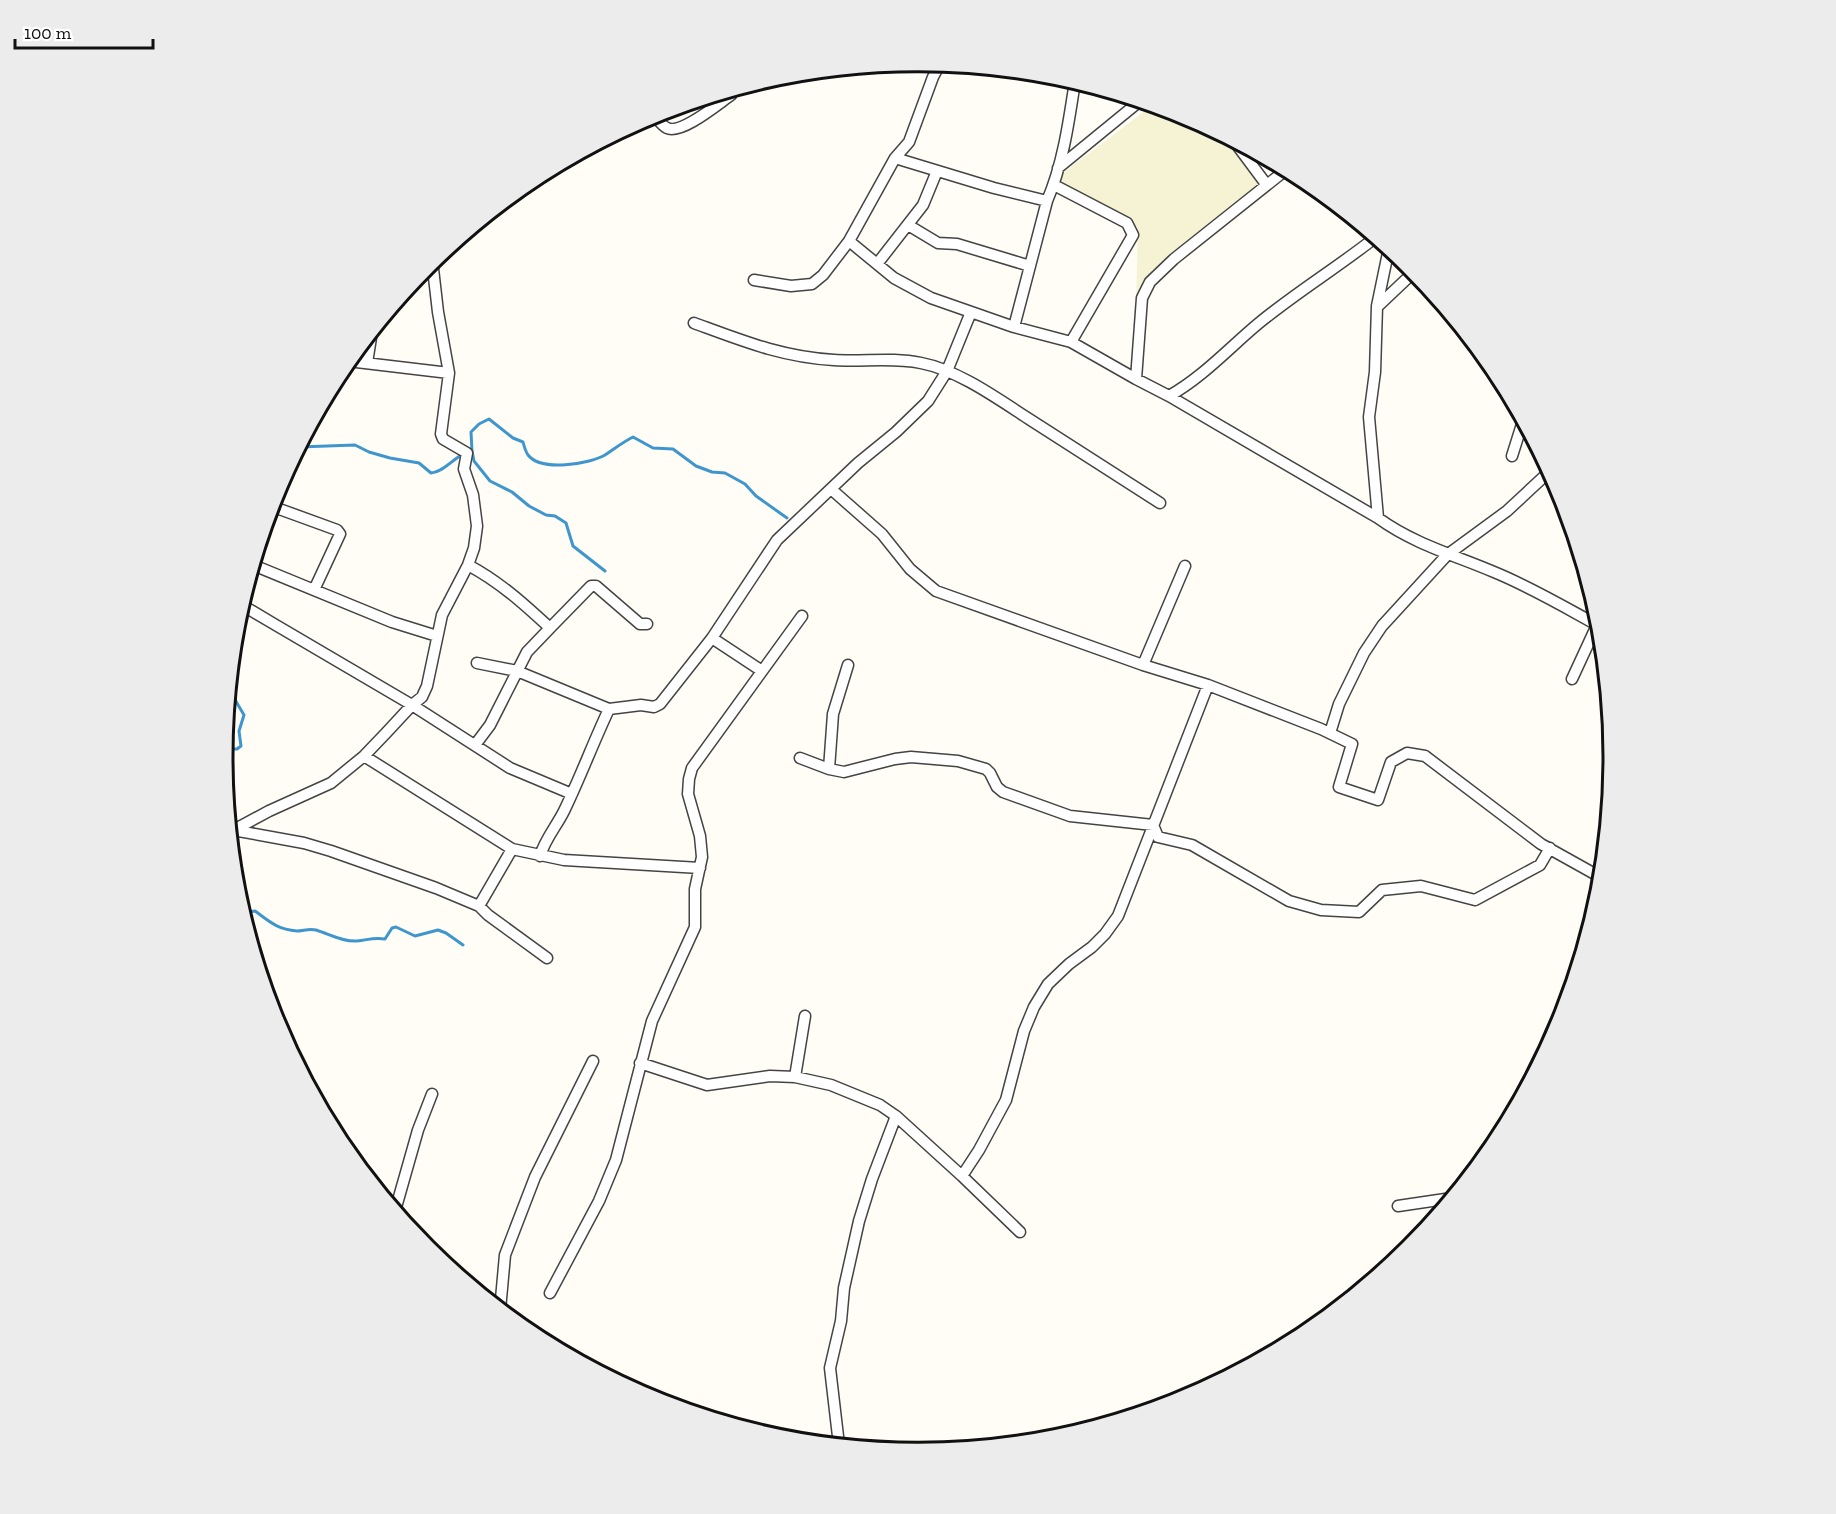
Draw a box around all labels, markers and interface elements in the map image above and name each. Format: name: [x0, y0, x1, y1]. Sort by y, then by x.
scale bar: [15, 12, 153, 50]
text: 100 m: [24, 22, 72, 44]

